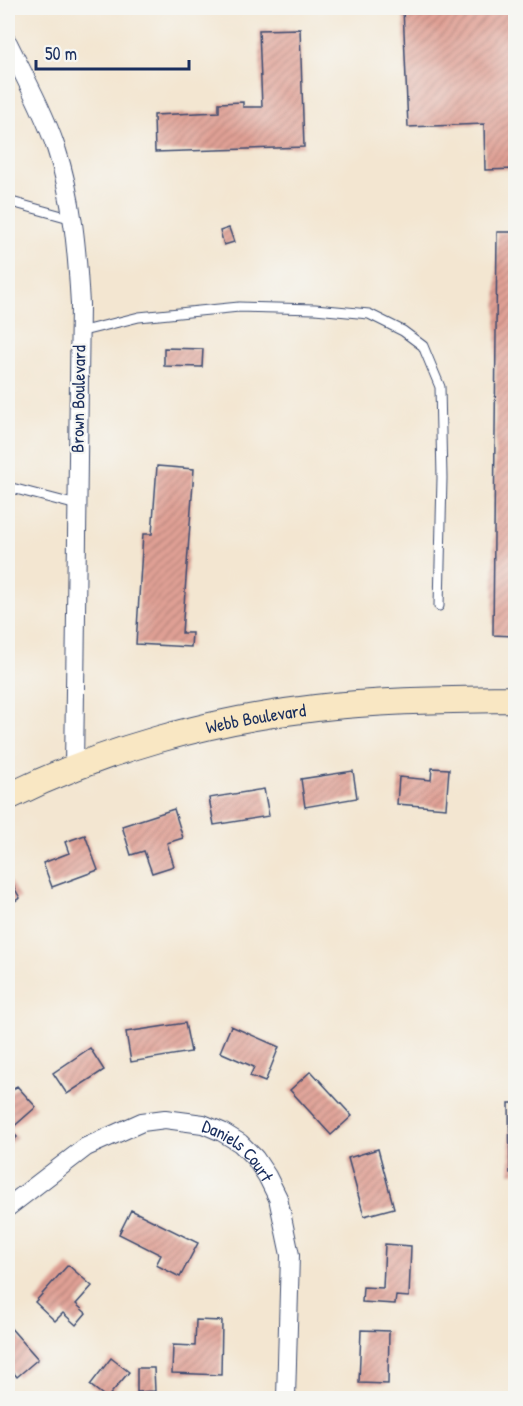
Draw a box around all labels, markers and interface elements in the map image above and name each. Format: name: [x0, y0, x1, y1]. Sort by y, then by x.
scale bar: [36, 33, 189, 71]
text: 50 m: [45, 41, 77, 66]
street label: Brown Boulevard: [65, 345, 91, 453]
street label: Webb Boulevard: [203, 697, 307, 739]
street label: Daniels Court: [199, 1113, 280, 1186]

